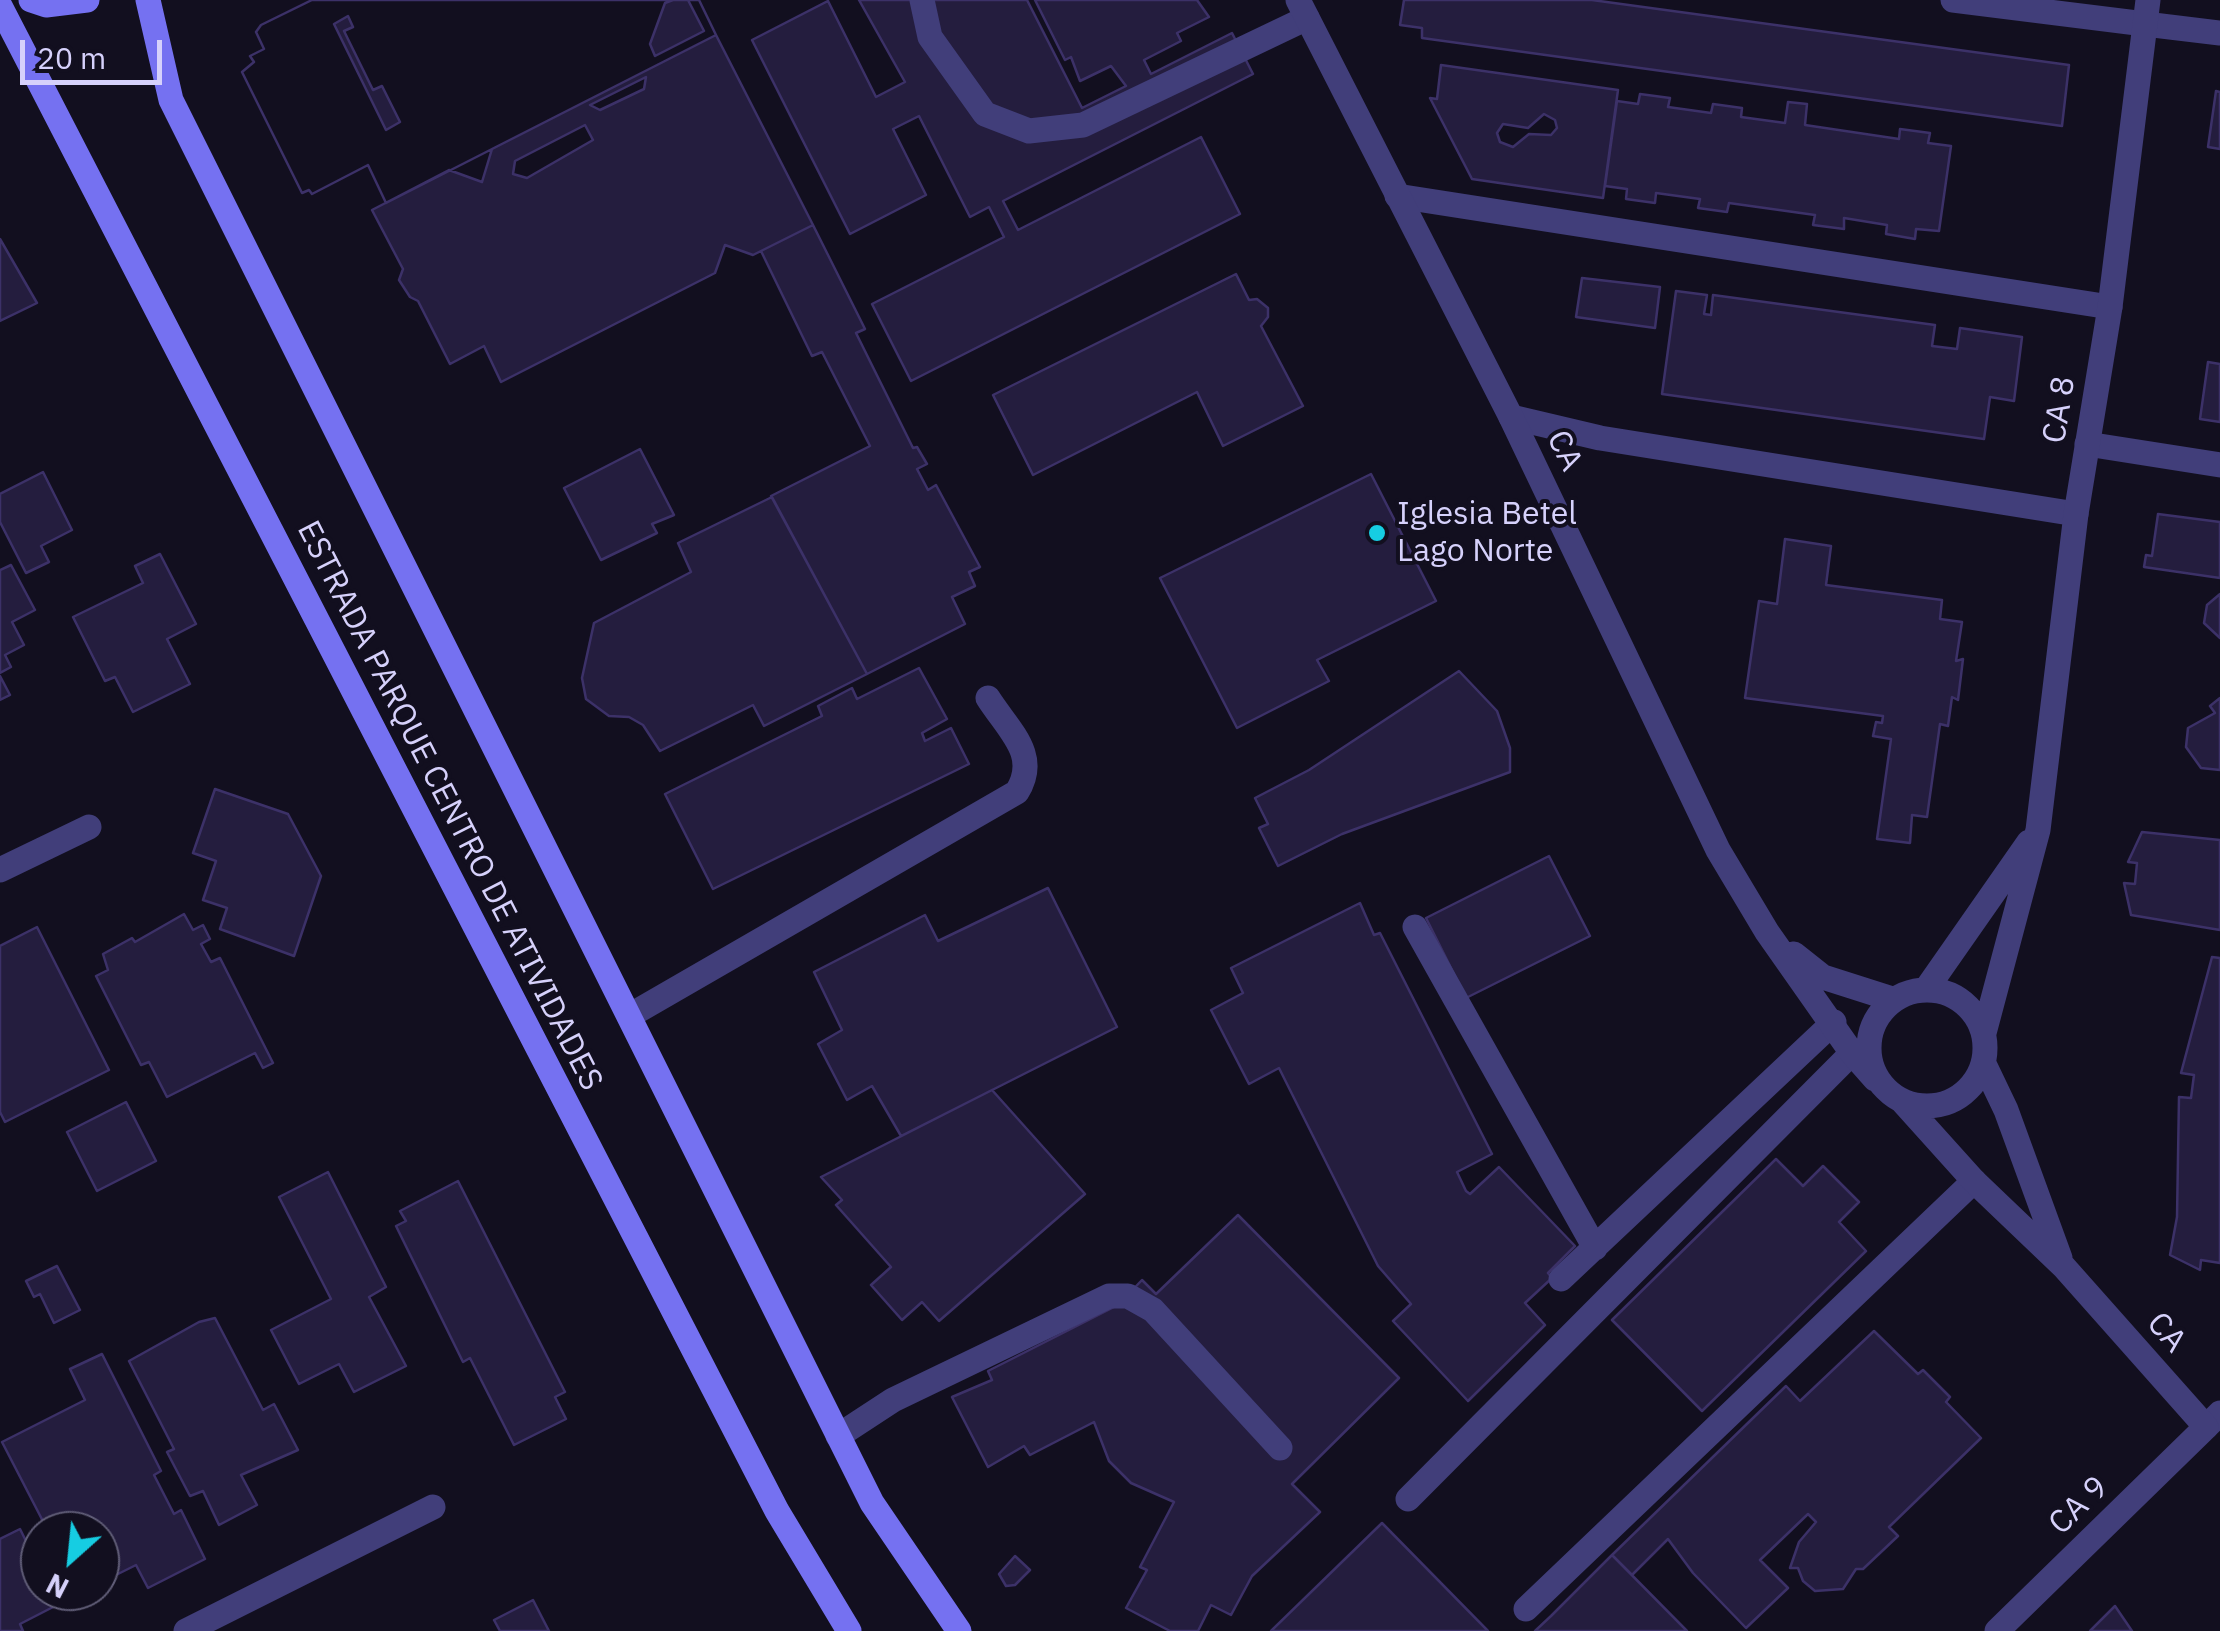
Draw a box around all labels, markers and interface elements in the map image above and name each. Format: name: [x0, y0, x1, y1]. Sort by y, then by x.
scale bar: [25, 20, 168, 82]
text: 20 m: [37, 38, 106, 77]
street label: CA 8: [2036, 374, 2084, 446]
street label: CA: [1538, 424, 1590, 478]
place label: Iglesia Betel Lago Norte: [1397, 496, 1577, 571]
street label: ESTRADA PARQUE CENTRO DE ATIVIDADES: [288, 515, 610, 1097]
marker: Iglesia Betel Lago Norte: [1366, 522, 1388, 544]
street label: CA: [2138, 1305, 2194, 1361]
street label: CA 9: [2042, 1469, 2116, 1543]
north arrow: [20, 1511, 120, 1611]
text: N: [40, 1565, 74, 1607]

